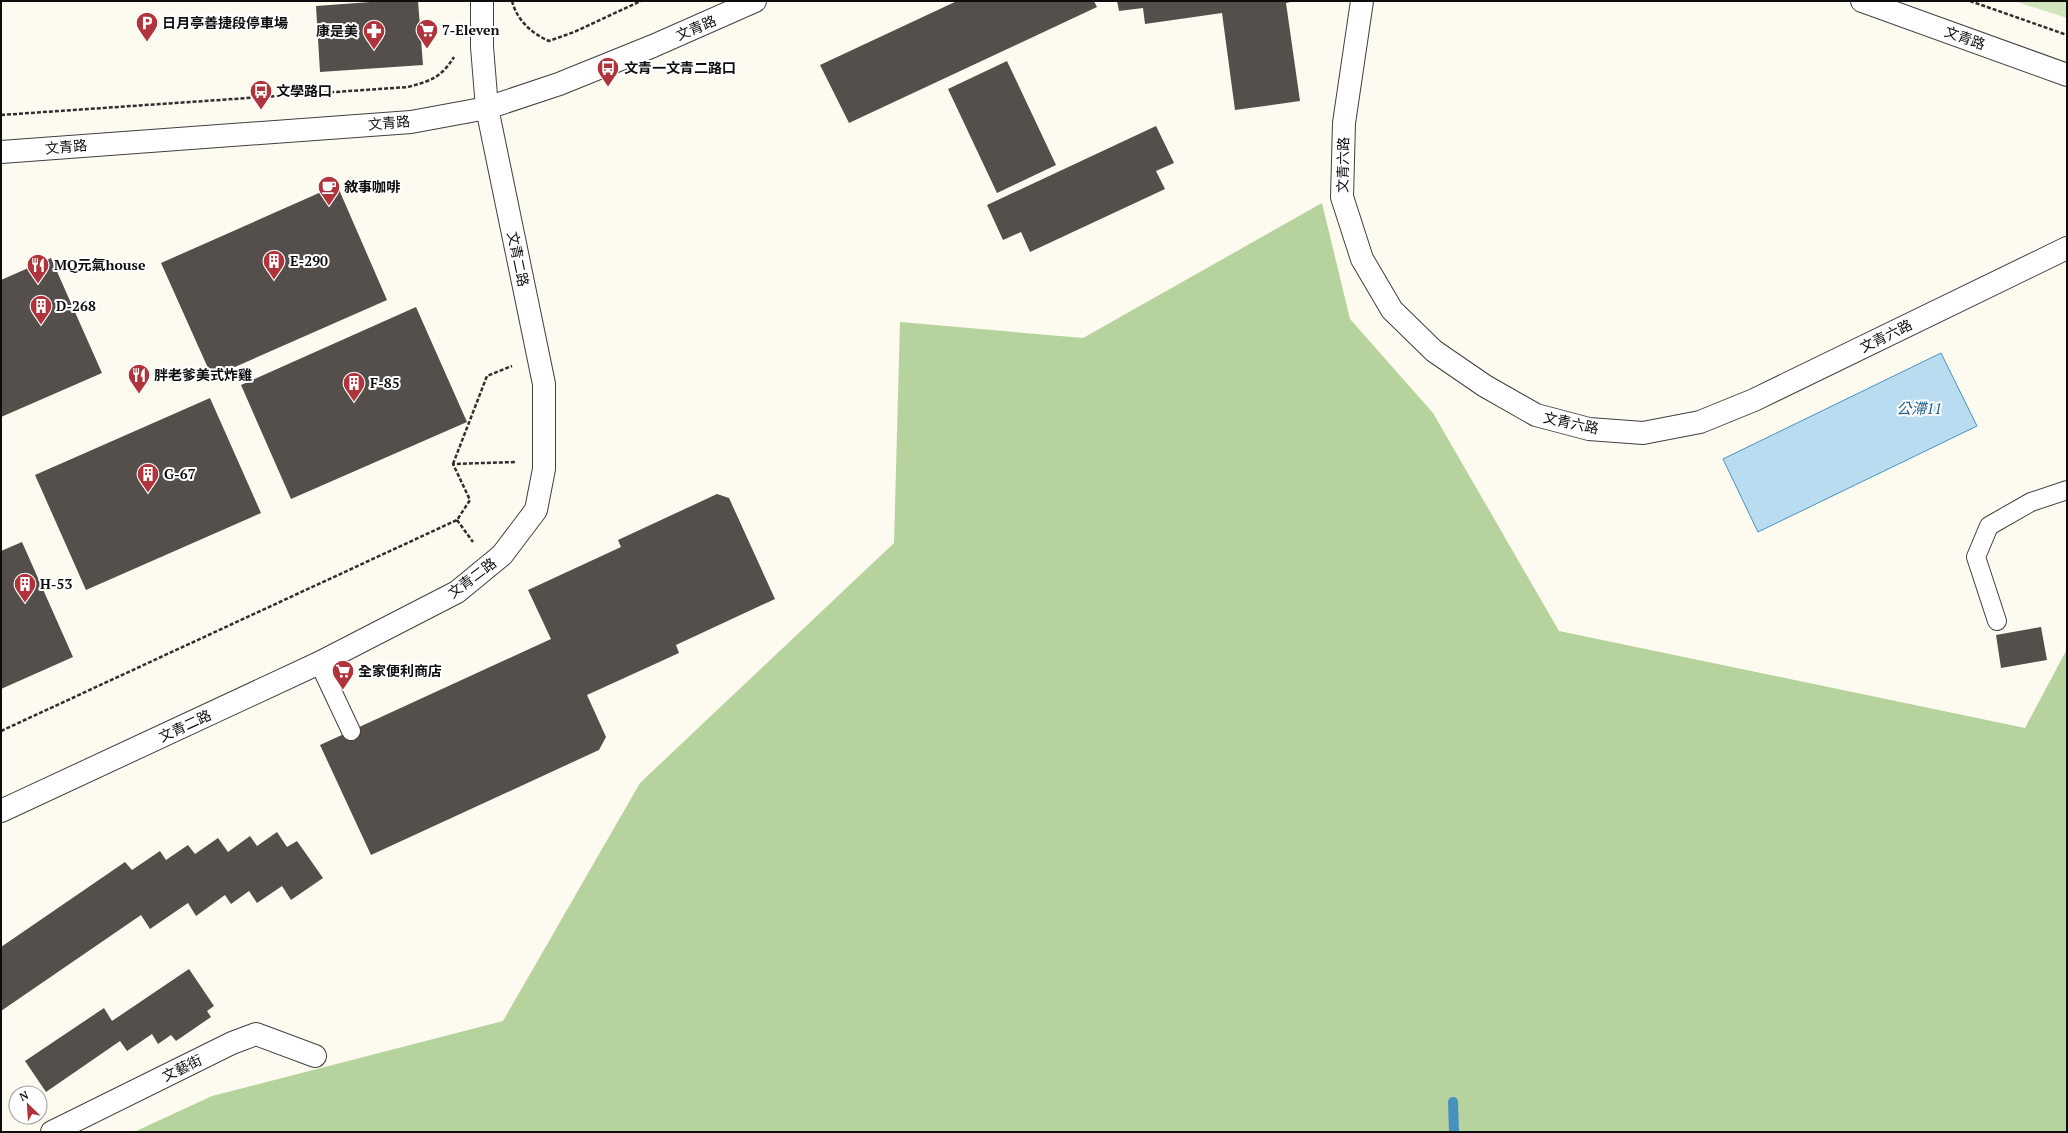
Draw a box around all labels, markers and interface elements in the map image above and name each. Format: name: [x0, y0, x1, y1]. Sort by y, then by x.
parking icon: 日月亭善捷段停車場: [134, 10, 160, 43]
street label: 文青路: [673, 11, 719, 44]
place label: 日月亭善捷段停車場: [162, 13, 288, 32]
supermarket icon: 7-Eleven: [414, 17, 440, 50]
pharmacy icon: 康是美: [361, 18, 387, 51]
place label: 7-Eleven: [442, 20, 500, 39]
place label: 康是美: [316, 21, 358, 40]
street label: 文青路: [1942, 21, 1988, 54]
bus stop icon: 文青一文青二路口: [595, 55, 621, 88]
place label: 文青一文青二路口: [624, 58, 736, 77]
bus stop icon: 文學路口: [248, 78, 274, 111]
place label: 文學路口: [276, 81, 332, 100]
street label: 文青路: [367, 111, 411, 134]
street label: 文青路: [44, 135, 88, 158]
street label: 文青六路: [1333, 137, 1352, 193]
cafe icon: 敘事咖啡: [316, 174, 342, 207]
place label: 敘事咖啡: [344, 177, 401, 196]
street label: 文青二路: [503, 230, 534, 288]
building icon: E-290: [261, 248, 287, 281]
place label: E-290: [290, 251, 328, 270]
restaurant icon: MQ元氣house: [25, 252, 51, 285]
place label: MQ元氣house: [54, 255, 146, 274]
building icon: D-268: [28, 293, 54, 326]
place label: D-268: [56, 296, 96, 315]
street label: 文青六路: [1856, 315, 1915, 356]
restaurant icon: 胖老爹美式炸雞: [126, 362, 152, 395]
place label: 胖老爹美式炸雞: [154, 365, 252, 384]
building icon: F-85: [341, 370, 367, 403]
place label: F-85: [370, 373, 400, 392]
water label: 公滯11: [1896, 398, 1942, 418]
street label: 文青六路: [1542, 407, 1600, 438]
building icon: G-67: [135, 461, 161, 494]
place label: G-67: [164, 464, 196, 483]
street label: 文青二路: [444, 553, 500, 602]
building icon: H-53: [12, 571, 38, 604]
place label: H-53: [40, 574, 72, 593]
supermarket icon: 全家便利商店: [330, 658, 356, 691]
place label: 全家便利商店: [358, 661, 442, 680]
street label: 文青二路: [155, 705, 214, 746]
street label: 文藝街: [159, 1050, 205, 1085]
north arrow: [8, 1085, 48, 1125]
text: N: [17, 1088, 31, 1104]

